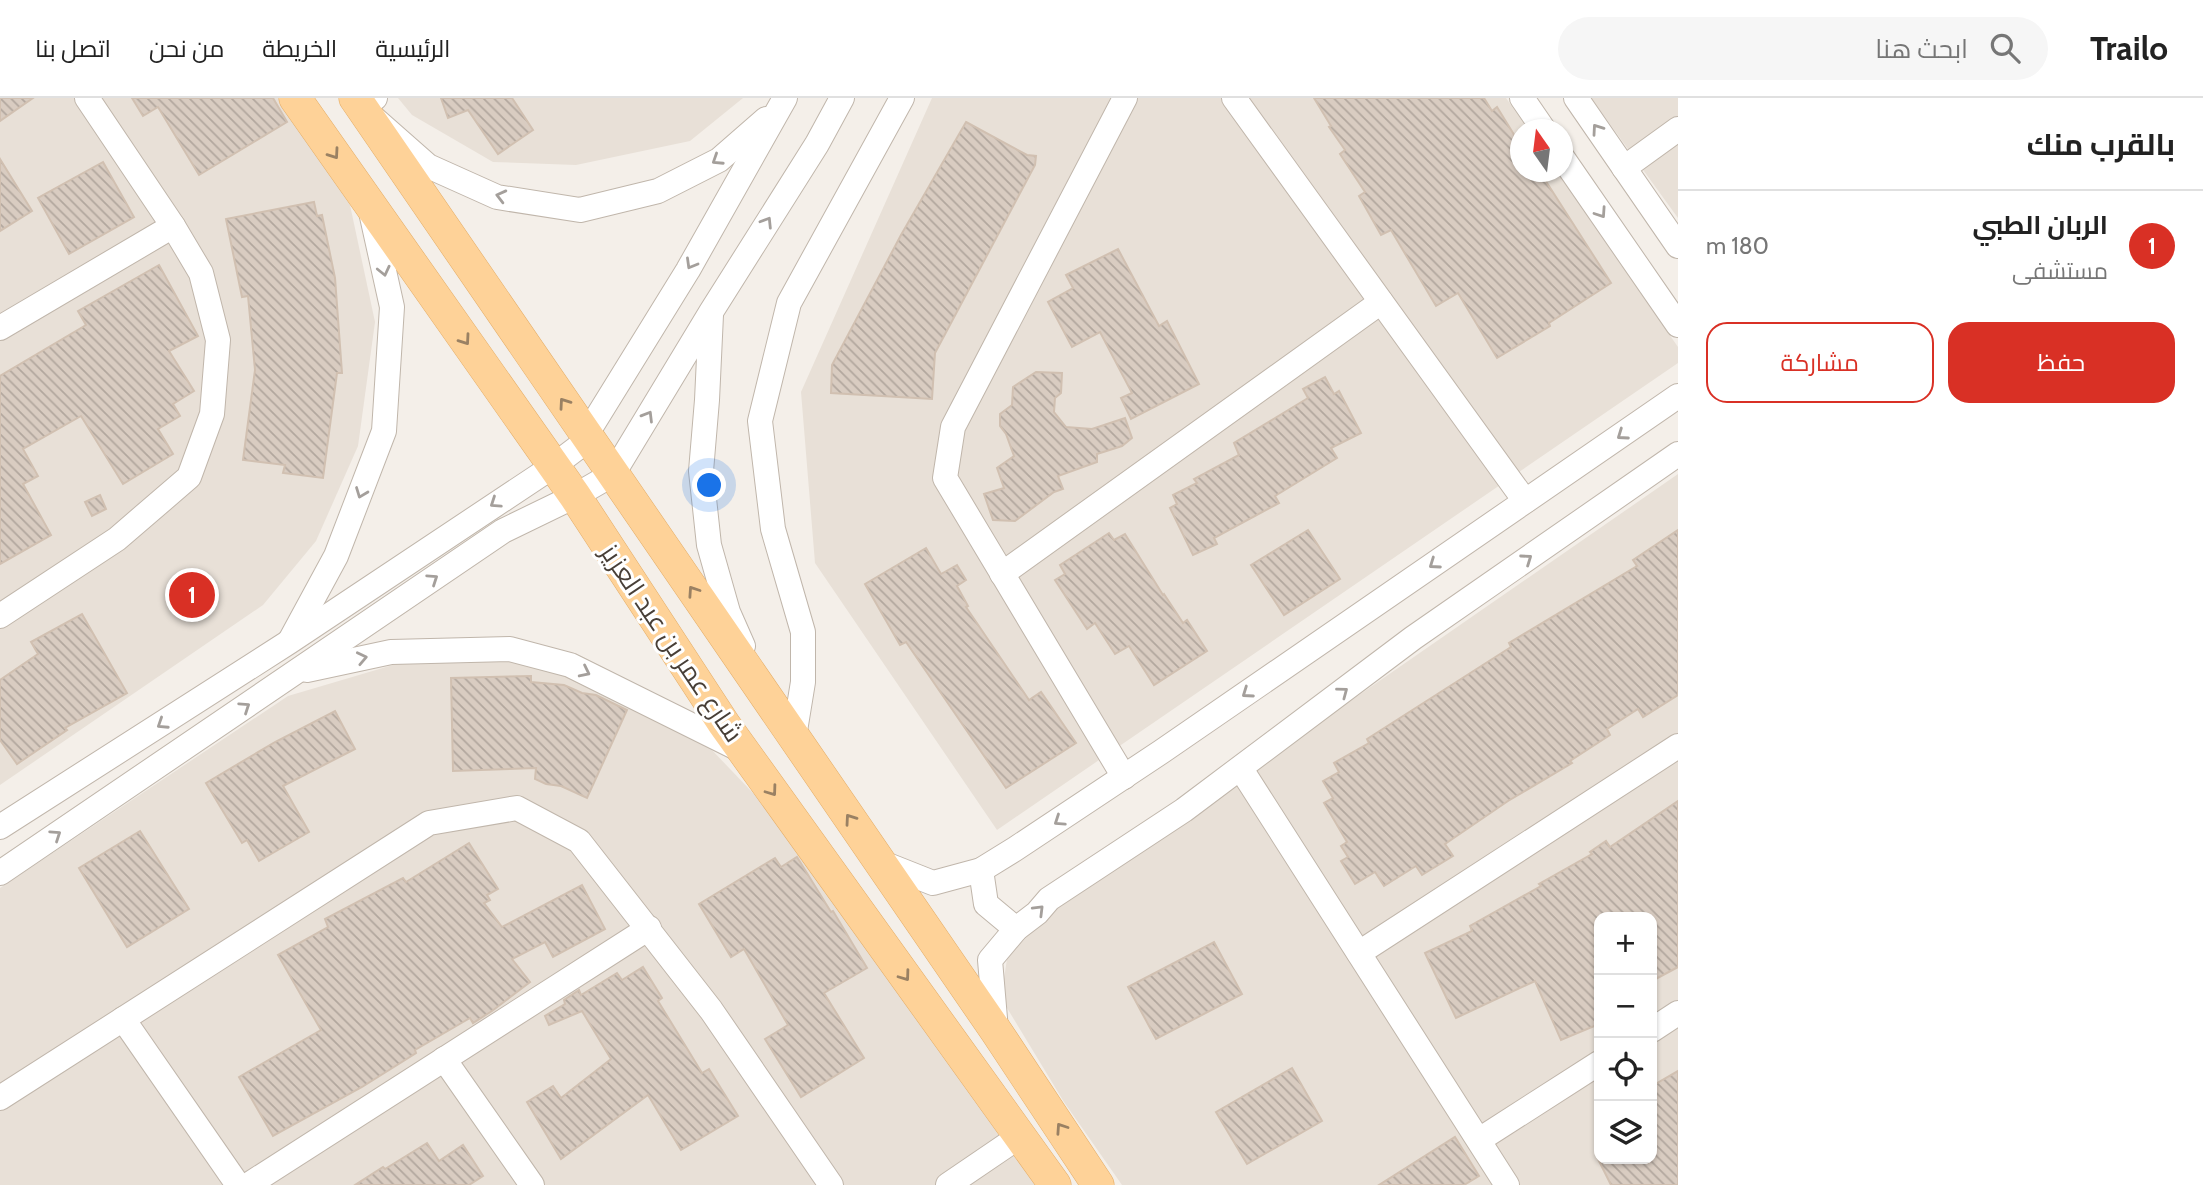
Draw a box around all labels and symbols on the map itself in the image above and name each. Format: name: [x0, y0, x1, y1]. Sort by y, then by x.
north arrow: [1510, 119, 1573, 182]
one-way arrow: [1593, 124, 1605, 137]
one-way arrow: [326, 146, 338, 159]
one-way arrow: [711, 151, 724, 164]
one-way arrow: [495, 190, 507, 204]
one-way arrow: [1593, 205, 1605, 218]
one-way arrow: [759, 217, 772, 230]
one-way arrow: [687, 256, 700, 269]
one-way arrow: [376, 265, 391, 277]
one-way arrow: [457, 332, 469, 345]
one-way arrow: [560, 398, 572, 411]
one-way arrow: [640, 410, 653, 423]
one-way arrow: [1617, 427, 1630, 439]
your location: [692, 468, 726, 502]
one-way arrow: [355, 486, 369, 498]
one-way arrow: [490, 495, 503, 507]
street label: شارع عمر بن عبد العزيز: [592, 536, 750, 749]
one-way arrow: [1519, 555, 1532, 567]
one-way arrow: [1429, 556, 1442, 568]
pin: 1: [169, 569, 215, 621]
one-way arrow: [425, 575, 438, 587]
one-way arrow: [689, 586, 701, 599]
one-way arrow: [356, 651, 368, 666]
one-way arrow: [578, 664, 590, 678]
one-way arrow: [1242, 685, 1255, 697]
one-way arrow: [1335, 687, 1348, 700]
one-way arrow: [237, 702, 250, 715]
one-way arrow: [157, 715, 170, 728]
one-way arrow: [764, 783, 777, 796]
one-way arrow: [1053, 812, 1066, 825]
one-way arrow: [845, 813, 858, 826]
one-way arrow: [49, 830, 62, 843]
one-way arrow: [1031, 905, 1044, 918]
one-way arrow: [897, 968, 909, 981]
one-way arrow: [1056, 1123, 1069, 1136]

